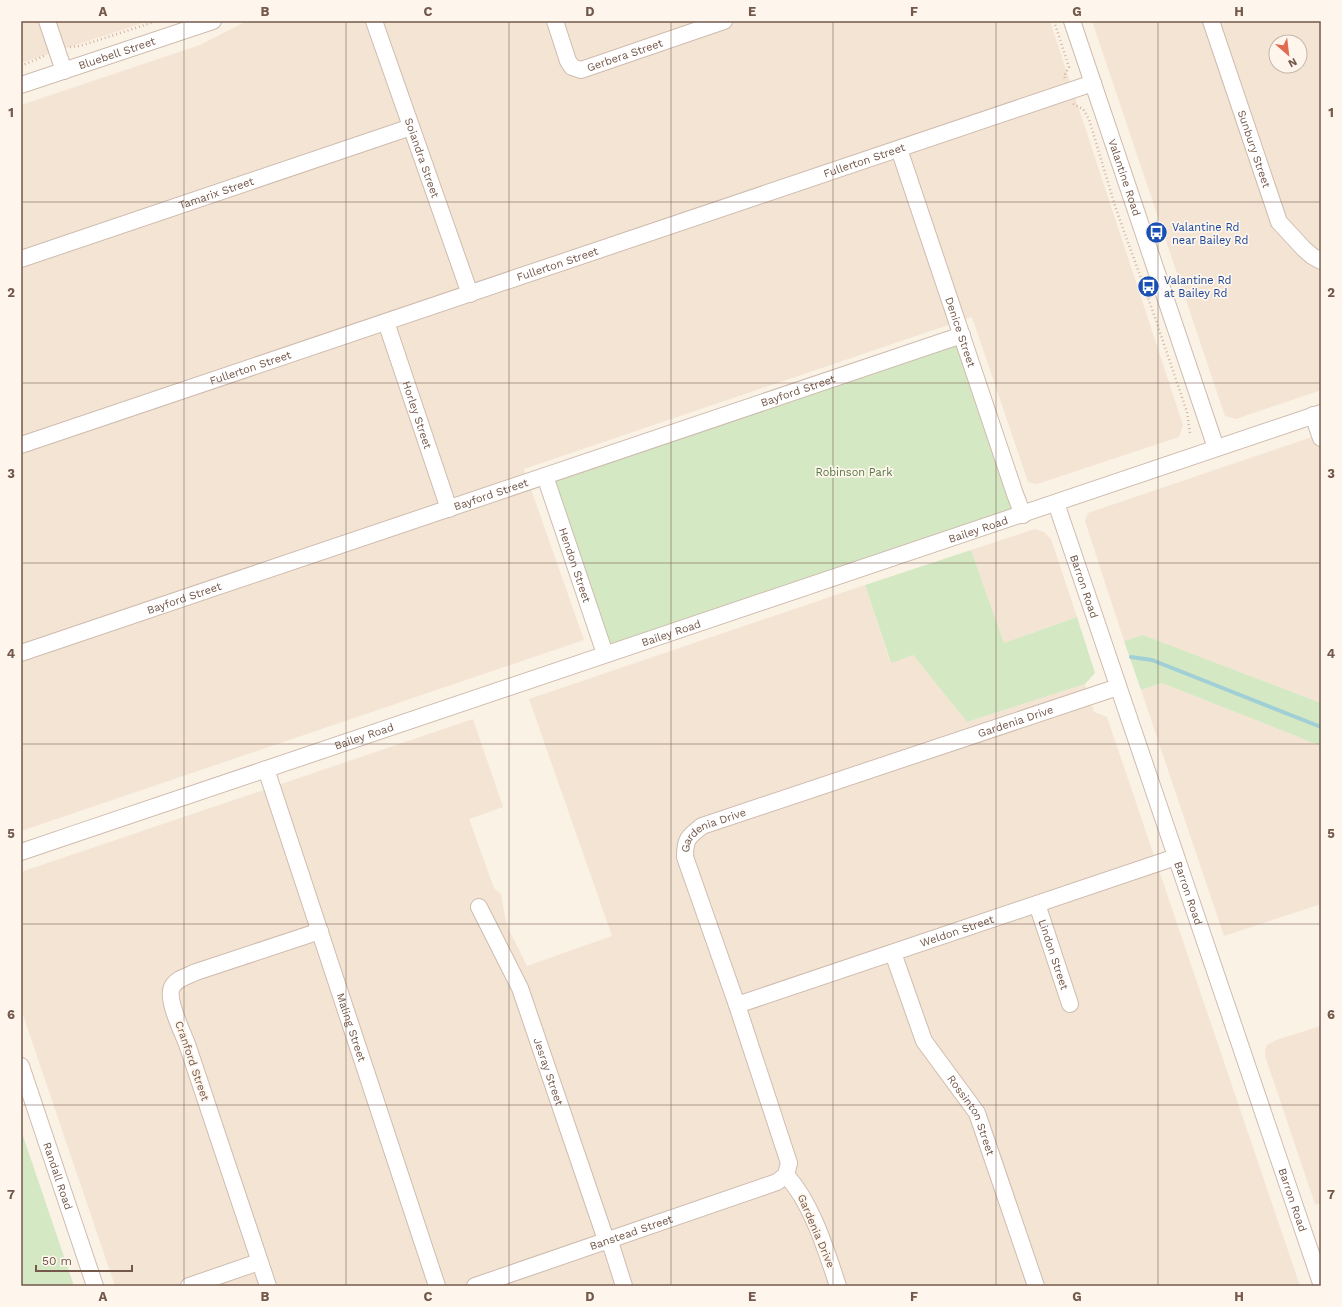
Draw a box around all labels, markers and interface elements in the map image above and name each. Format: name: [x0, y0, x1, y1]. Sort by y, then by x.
text: A: [99, 4, 108, 19]
text: B: [261, 4, 270, 19]
text: C: [424, 4, 433, 19]
text: D: [585, 4, 595, 19]
text: E: [748, 4, 756, 19]
text: F: [910, 4, 918, 19]
text: G: [1072, 4, 1082, 19]
text: H: [1234, 4, 1244, 19]
street label: Bluebell Street: [77, 34, 157, 72]
north arrow: [1268, 34, 1308, 74]
street label: Gerbera Street: [585, 36, 665, 74]
text: N: [1286, 55, 1299, 70]
text: 1: [8, 105, 14, 120]
text: 1: [1328, 105, 1334, 120]
street label: Sunbury Street: [1235, 108, 1274, 190]
street label: Soiandra Street: [402, 116, 442, 200]
street label: Valantine Road: [1106, 137, 1144, 218]
street label: Fullerton Street: [822, 140, 907, 180]
street label: Tamarix Street: [177, 174, 256, 212]
bus stop icon: Valantine Rd near Bailey Rd: [1143, 220, 1169, 246]
place label: Valantine Rd near Bailey Rd: [1172, 221, 1248, 247]
street label: Fullerton Street: [515, 244, 600, 284]
bus stop icon: Valantine Rd at Bailey Rd: [1135, 273, 1161, 299]
place label: Valantine Rd at Bailey Rd: [1164, 274, 1232, 300]
text: 2: [7, 285, 15, 300]
text: 2: [1327, 285, 1335, 300]
street label: Denice Street: [943, 295, 979, 369]
street label: Fullerton Street: [208, 348, 293, 387]
street label: Bayford Street: [759, 372, 837, 409]
street label: Horley Street: [400, 379, 435, 451]
text: 3: [7, 466, 15, 481]
park label: Robinson Park: [816, 466, 892, 479]
text: 3: [1327, 466, 1335, 481]
street label: Bayford Street: [452, 475, 530, 513]
street label: Bailey Road: [947, 513, 1010, 545]
street label: Hendon Street: [556, 526, 594, 605]
street label: Barron Road: [1067, 553, 1101, 620]
street label: Bayford Street: [145, 579, 223, 617]
street label: Bailey Road: [640, 617, 702, 649]
text: 4: [7, 646, 16, 661]
text: 4: [1327, 646, 1336, 661]
street label: Gardenia Drive: [976, 703, 1055, 740]
street label: Bailey Road: [333, 720, 395, 752]
street label: Gardenia Drive: [678, 805, 747, 853]
text: 5: [7, 826, 15, 841]
text: 5: [1327, 826, 1335, 841]
street label: Barron Road: [1172, 860, 1205, 927]
street label: Weldon Street: [918, 912, 996, 949]
street label: Lindon Street: [1036, 917, 1071, 992]
street label: Maling Street: [334, 991, 369, 1064]
text: 6: [7, 1007, 15, 1022]
text: 6: [1327, 1007, 1335, 1022]
street label: Cranford Street: [172, 1019, 212, 1103]
street label: Jesray Street: [531, 1036, 566, 1107]
street label: Rossinton Street: [945, 1072, 998, 1157]
street label: Randall Road: [41, 1140, 75, 1211]
street label: Barron Road: [1276, 1166, 1310, 1233]
text: 7: [7, 1187, 15, 1202]
text: 7: [1327, 1187, 1335, 1202]
street label: Gardenia Drive: [795, 1192, 837, 1270]
street label: Banstead Street: [588, 1212, 675, 1253]
scale bar: [36, 1247, 132, 1273]
text: 50 m: [42, 1254, 72, 1268]
text: A: [99, 1289, 108, 1304]
text: B: [261, 1289, 270, 1304]
text: C: [424, 1289, 433, 1304]
text: D: [585, 1289, 595, 1304]
text: E: [748, 1289, 756, 1304]
text: F: [910, 1289, 918, 1304]
text: G: [1072, 1289, 1082, 1304]
text: H: [1234, 1289, 1244, 1304]

